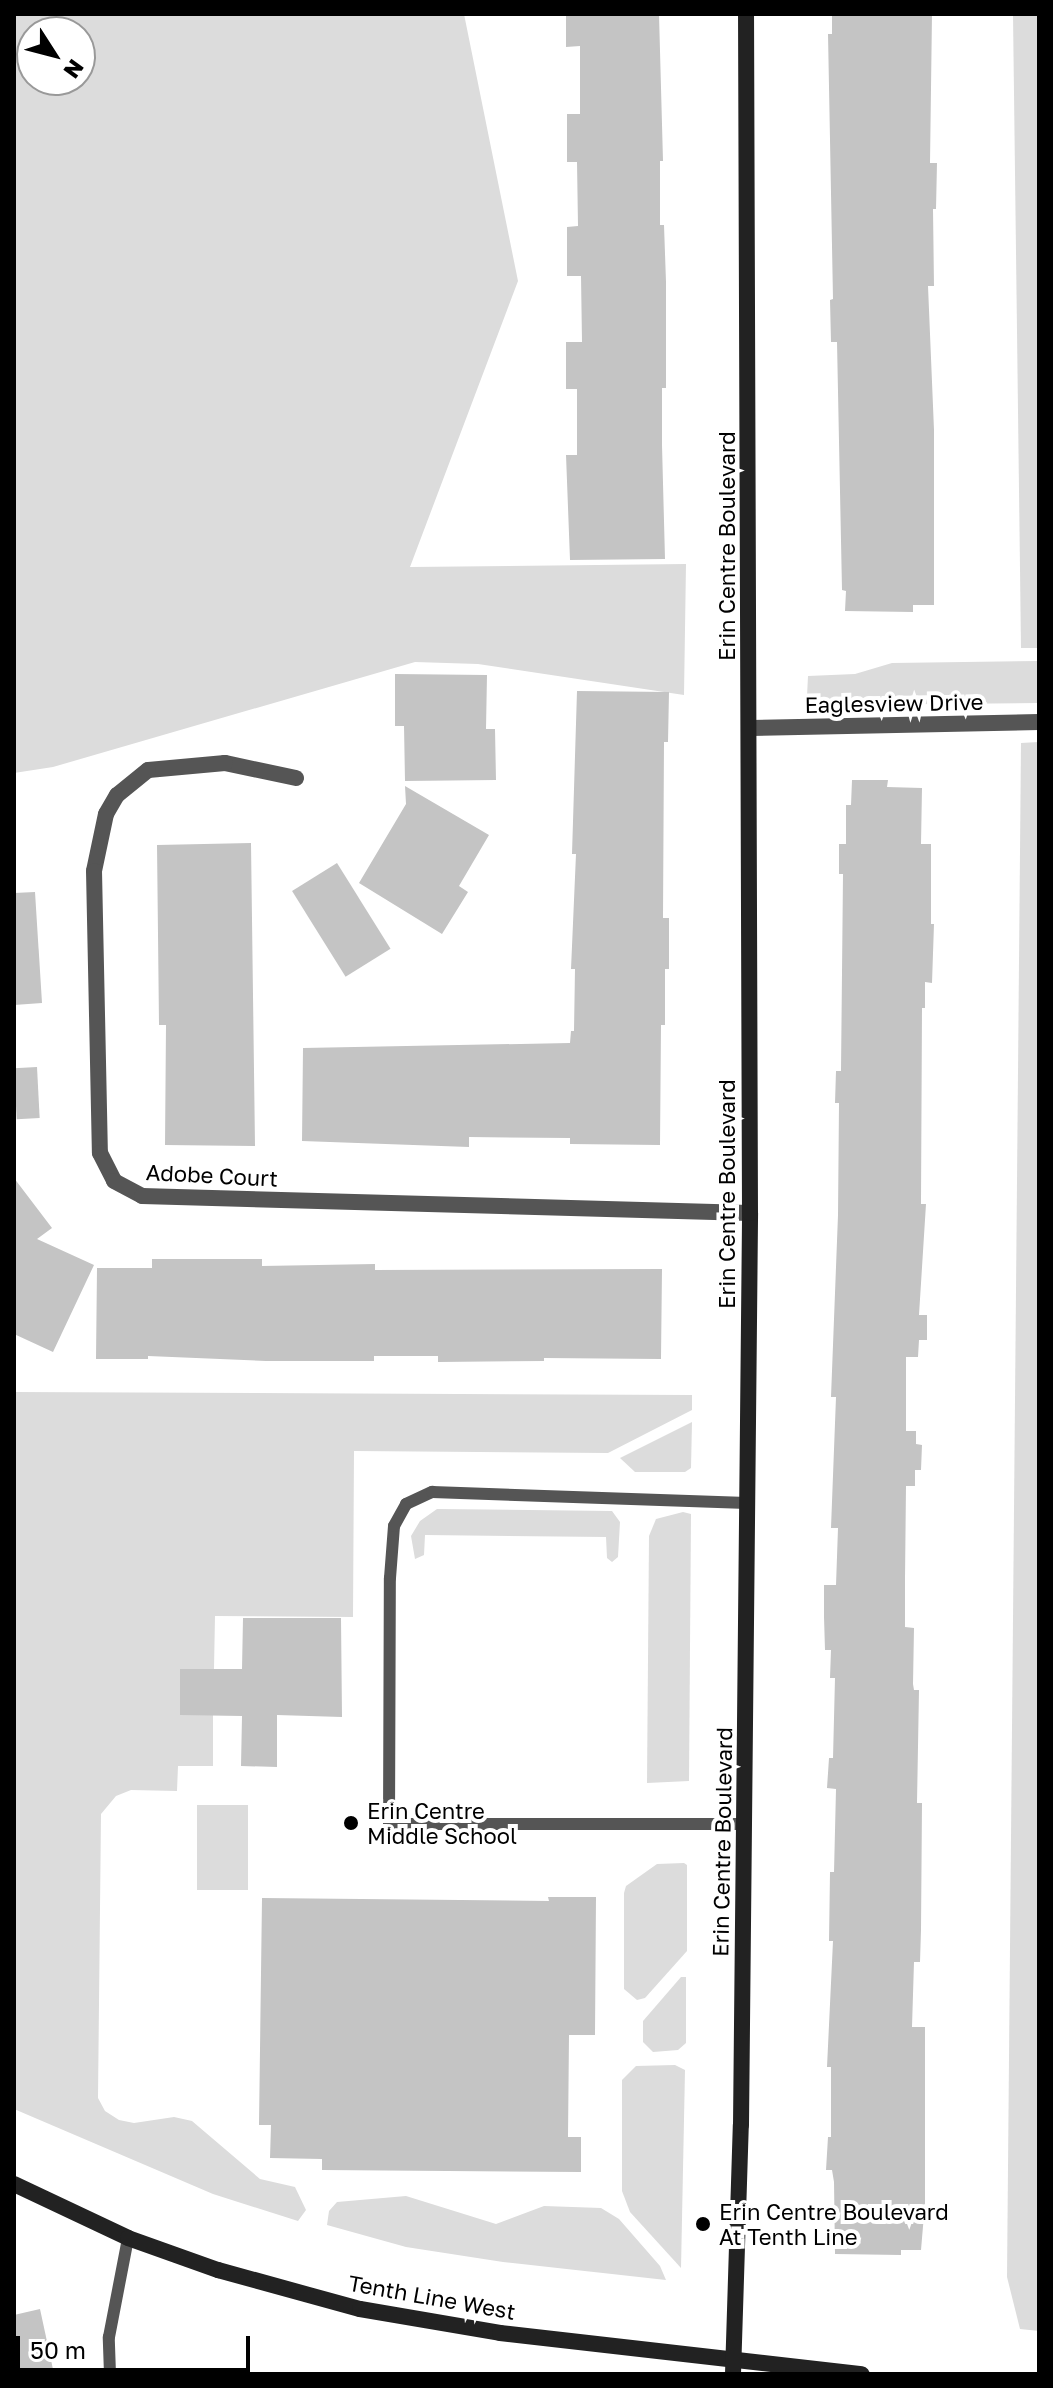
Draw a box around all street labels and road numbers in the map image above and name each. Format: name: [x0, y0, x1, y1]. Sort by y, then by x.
street label: Erin Centre Boulevard: [714, 431, 740, 661]
street label: Eaglesview Drive: [804, 688, 984, 718]
street label: Erin Centre Boulevard: [714, 1079, 740, 1309]
street label: Adobe Court: [145, 1158, 279, 1192]
street label: Erin Centre Boulevard: [707, 1727, 737, 1957]
street label: Tenth Line West: [346, 2269, 518, 2325]

